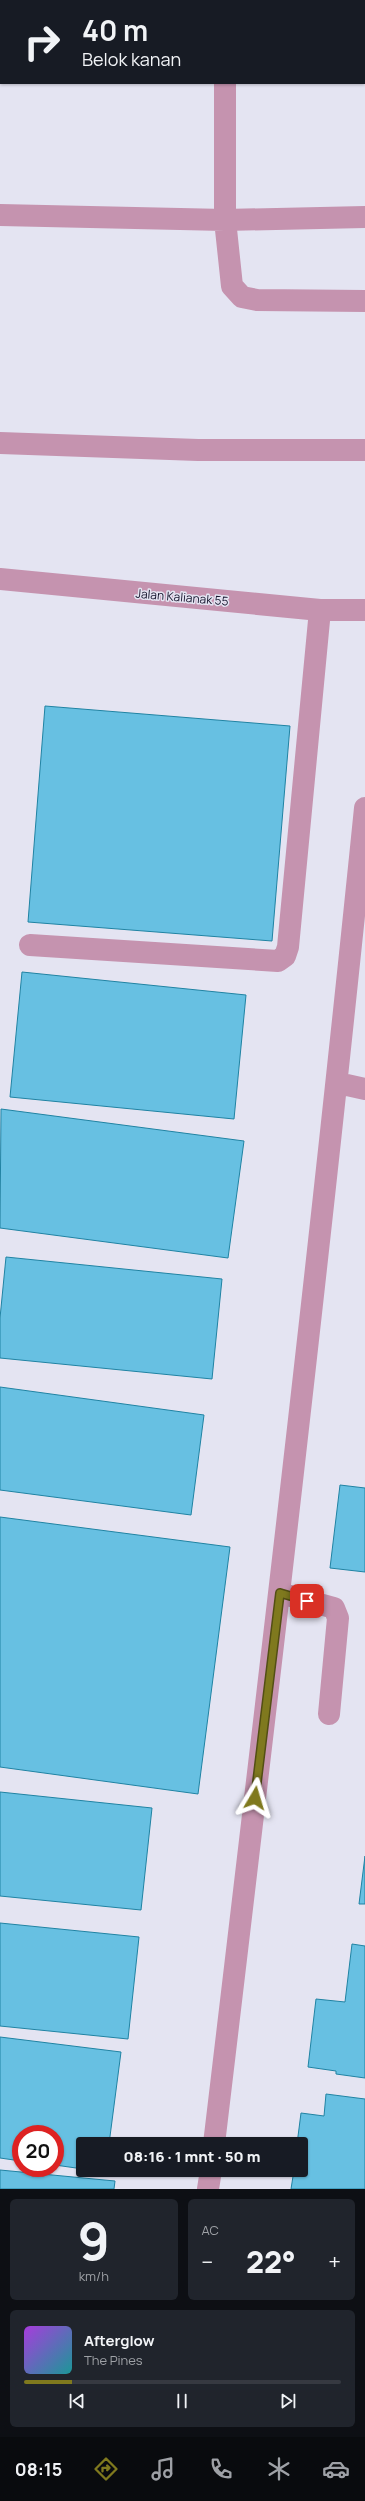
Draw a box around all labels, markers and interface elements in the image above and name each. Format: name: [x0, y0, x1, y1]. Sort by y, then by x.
text: 40 m: [82, 11, 148, 49]
icon: right: [16, 16, 68, 68]
text: Belok kanan: [82, 47, 181, 71]
street label: Jalan Kalianak 55: [135, 584, 229, 610]
pin: [290, 1584, 324, 1618]
icon: arrive: [296, 1590, 318, 1612]
position arrow: [234, 1777, 276, 1819]
speed limit sign: 20: [12, 2125, 64, 2177]
text: 08:16 · 1 mnt · 50 m: [124, 2146, 260, 2167]
text: 9: [78, 2205, 110, 2276]
text: AC: [202, 2221, 219, 2239]
text: 22°: [246, 2241, 296, 2282]
text: −: [202, 2247, 213, 2277]
text: +: [328, 2247, 341, 2277]
text: km/h: [79, 2267, 109, 2285]
text: Afterglow: [84, 2330, 155, 2351]
text: The Pines: [84, 2351, 143, 2369]
icon: previous: [66, 2390, 88, 2412]
icon: pause: [171, 2390, 193, 2412]
icon: next: [277, 2390, 299, 2412]
icon: directions: [92, 2455, 120, 2483]
icon: music: [149, 2455, 177, 2483]
icon: phone: [207, 2455, 235, 2483]
icon: climate: [265, 2455, 293, 2483]
icon: car: [322, 2455, 350, 2483]
text: 08:15: [15, 2457, 62, 2481]

